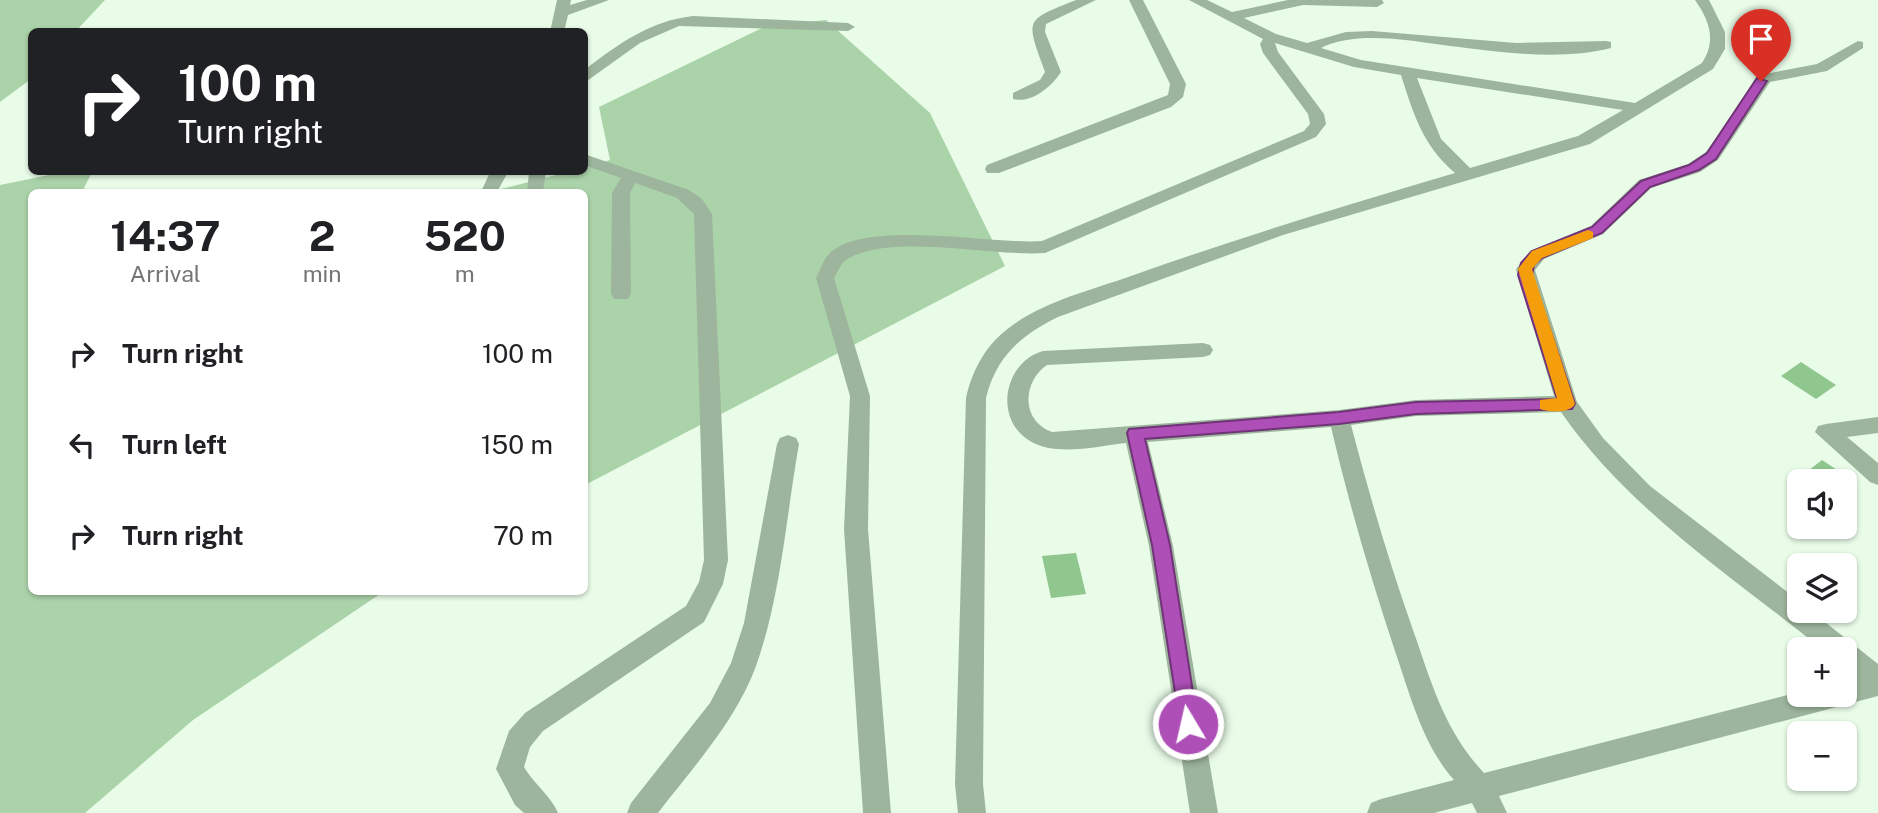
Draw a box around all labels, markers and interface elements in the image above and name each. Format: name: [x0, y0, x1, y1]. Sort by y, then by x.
pin: [1731, 9, 1791, 81]
icon: arrive: [1742, 20, 1780, 58]
text: 100 m: [178, 54, 317, 112]
icon: right: [63, 56, 154, 147]
text: Turn right: [178, 113, 323, 150]
text: 14:37: [110, 211, 221, 260]
text: 2: [309, 211, 335, 260]
text: 520: [424, 211, 506, 260]
text: Arrival: [130, 260, 201, 287]
text: min: [303, 260, 342, 287]
text: m: [455, 260, 475, 287]
icon: right: [63, 335, 101, 373]
text: Turn right: [122, 338, 244, 369]
text: 100 m: [482, 338, 553, 369]
icon: left: [63, 426, 101, 464]
text: Turn left: [122, 429, 227, 460]
text: 150 m: [481, 429, 553, 460]
map controls: [1787, 469, 1857, 791]
button: sound: [1787, 469, 1857, 539]
icon: right: [63, 517, 101, 555]
text: Turn right: [122, 520, 244, 551]
text: 70 m: [493, 520, 553, 551]
button: layers: [1787, 553, 1857, 623]
button: +: [1787, 637, 1857, 707]
position arrow: [1151, 687, 1225, 761]
button: −: [1787, 721, 1857, 791]

